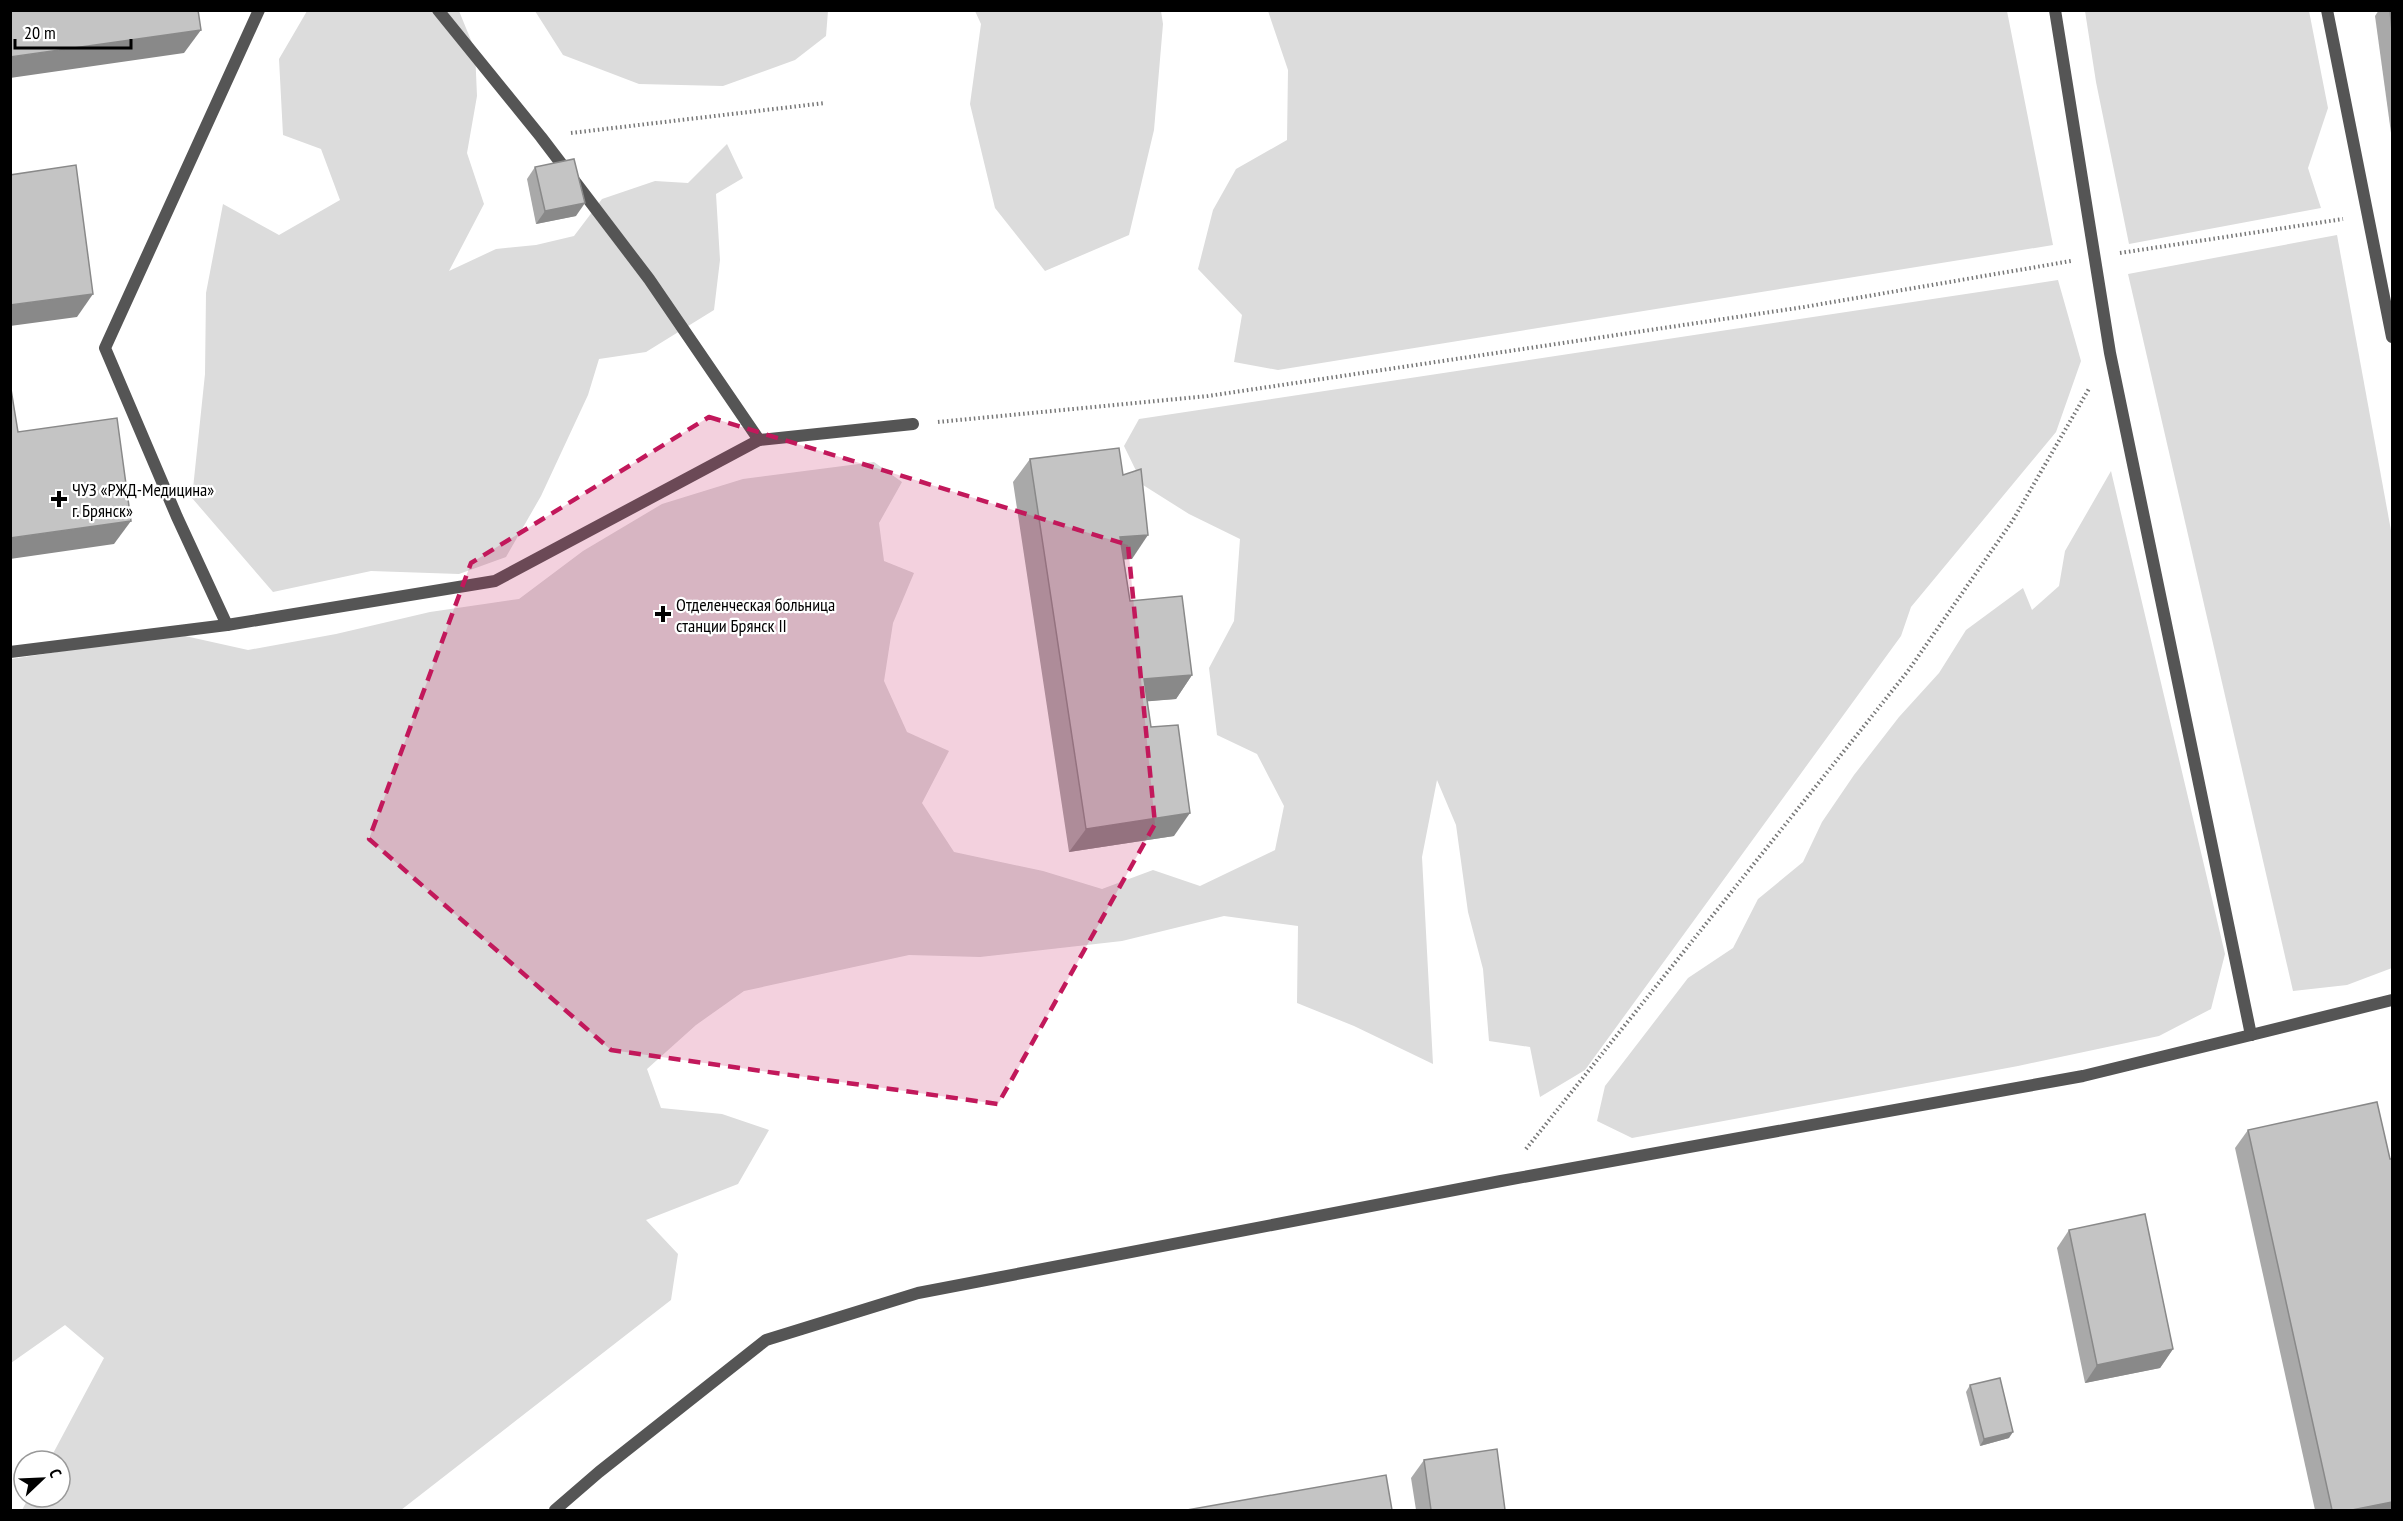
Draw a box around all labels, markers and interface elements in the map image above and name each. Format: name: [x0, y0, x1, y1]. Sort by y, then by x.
scale bar: [15, 12, 130, 50]
text: 20 m: [24, 21, 56, 44]
place label: ЧУЗ «РЖД-Медицина» г. Брянск»: [72, 478, 214, 522]
marker: ЧУЗ «РЖД-Медицина» г. Брянск»: [50, 490, 68, 508]
place label: Отделенческая больница станции Брянск II: [676, 593, 835, 637]
marker: Отделенческая больница станции Брянск II: [654, 605, 672, 623]
north arrow: [12, 1449, 72, 1509]
text: С: [45, 1466, 67, 1481]

